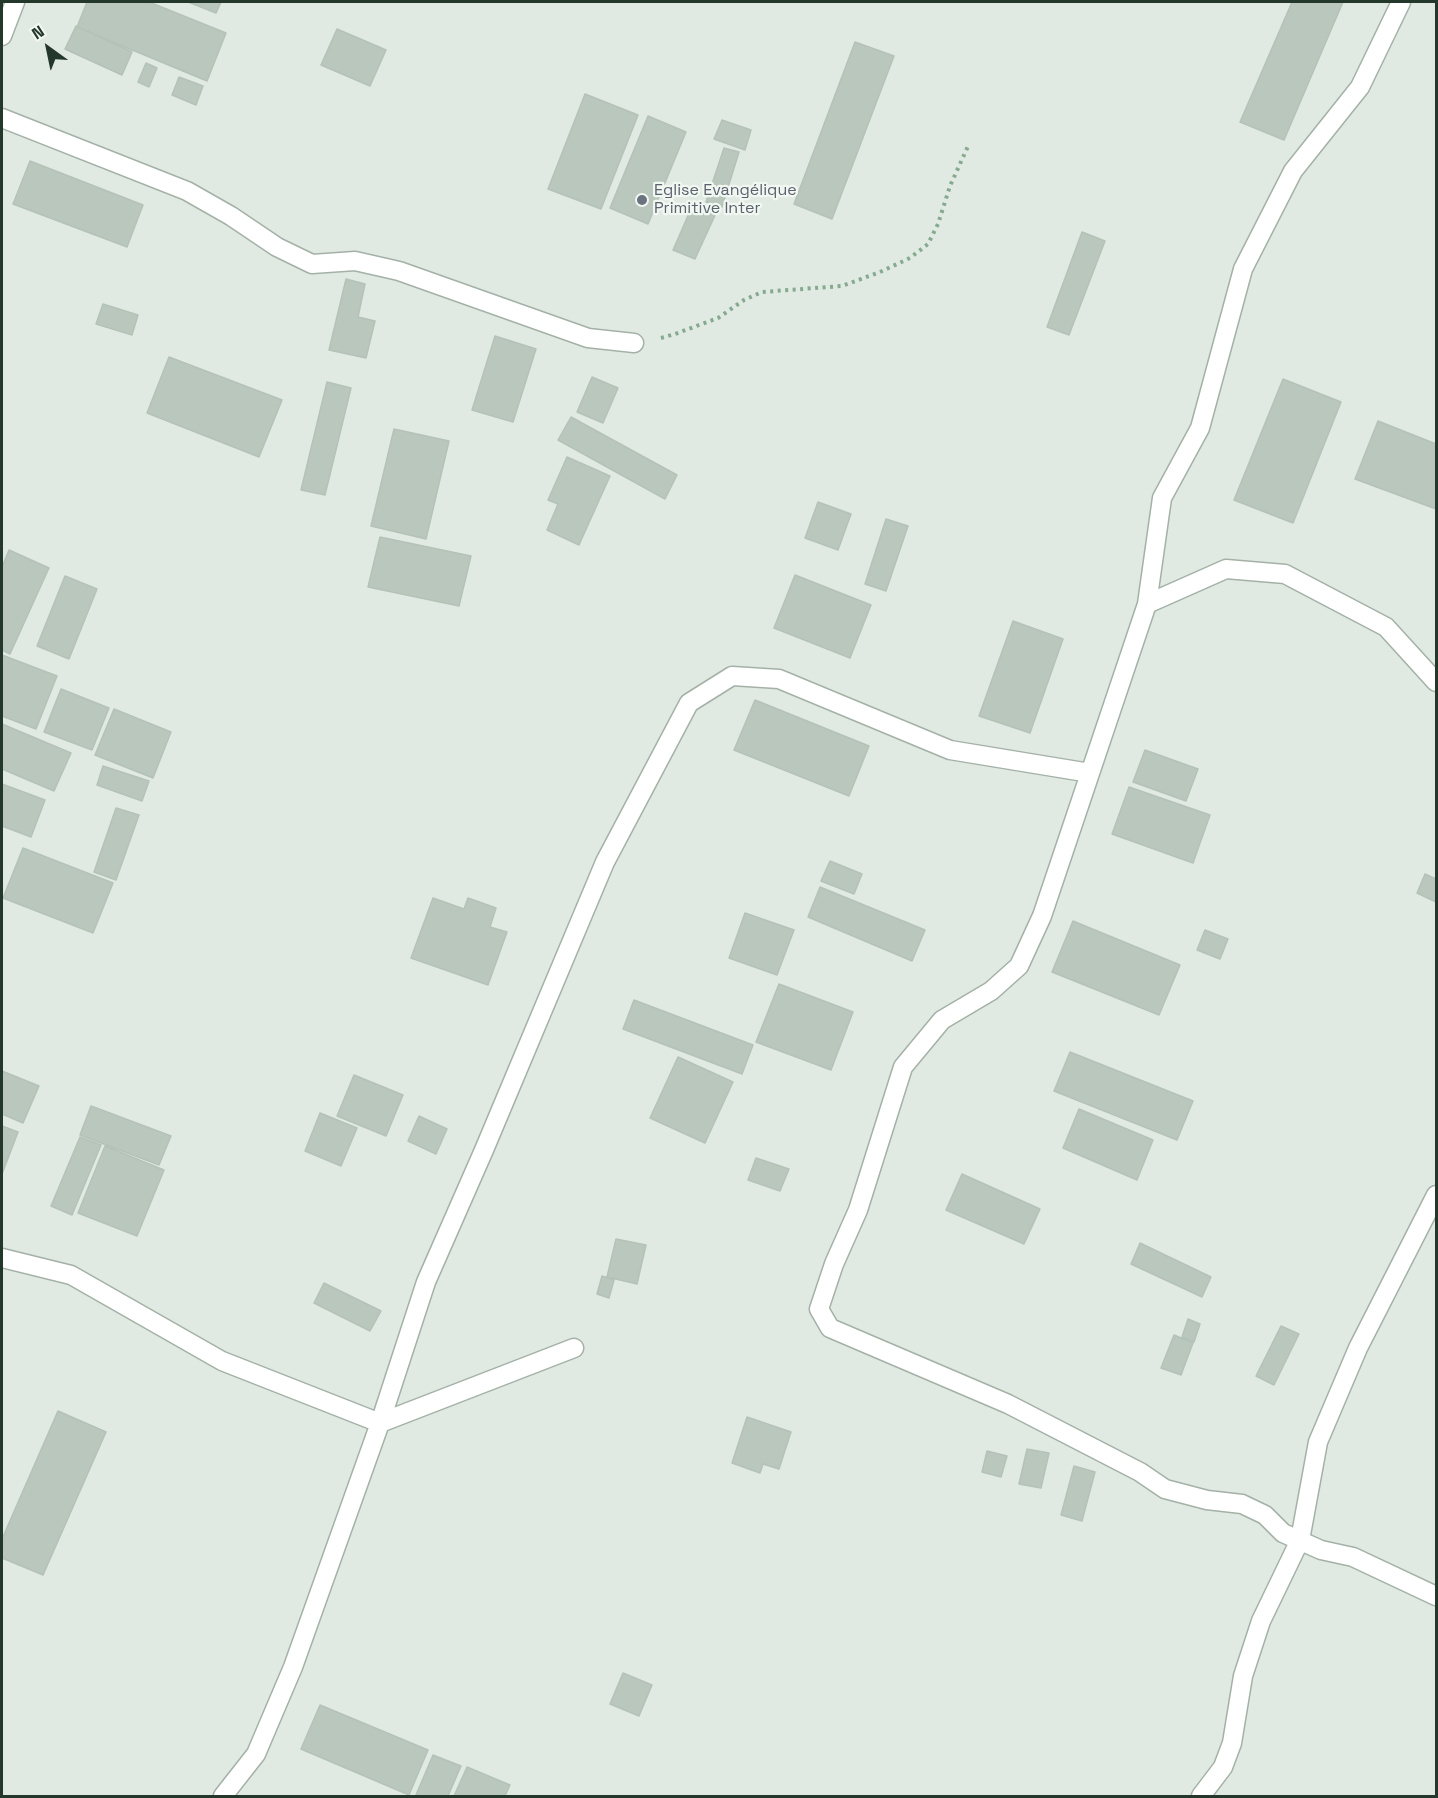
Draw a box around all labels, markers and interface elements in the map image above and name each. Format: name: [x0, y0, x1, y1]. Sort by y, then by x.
north arrow: [18, 18, 78, 78]
text: N: [28, 21, 48, 44]
place label: Eglise Evangélique Primitive Inter: [654, 181, 797, 219]
marker: Eglise Evangélique Primitive Inter: [635, 193, 649, 207]

